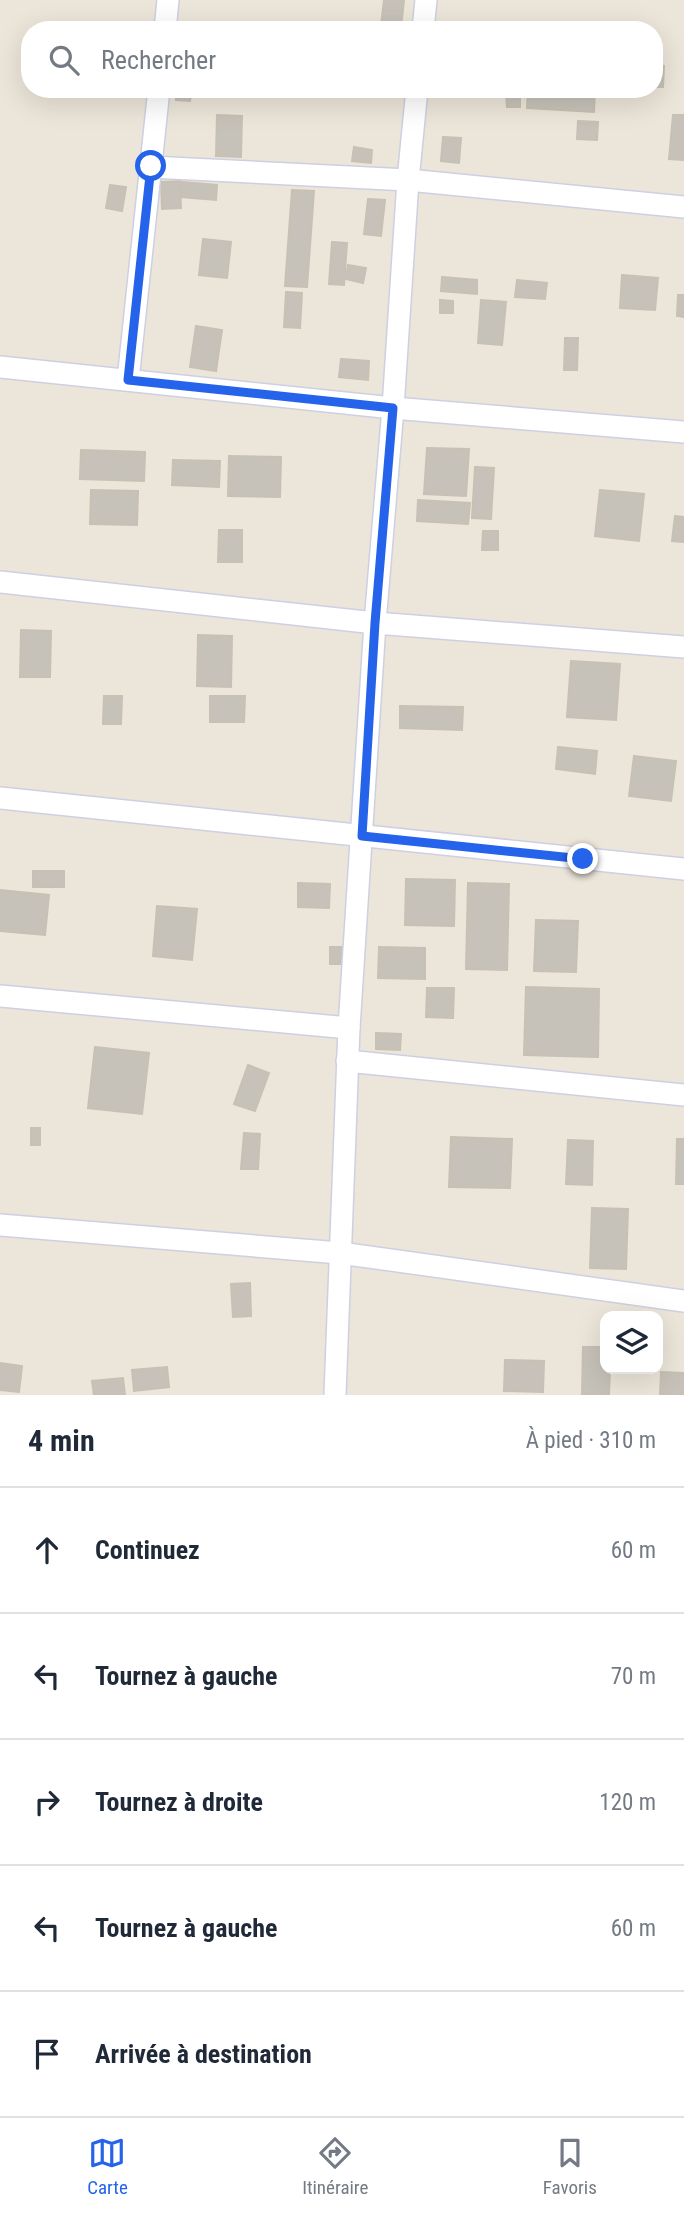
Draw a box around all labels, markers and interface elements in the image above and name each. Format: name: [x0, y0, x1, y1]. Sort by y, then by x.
search box: [21, 21, 663, 98]
icon: search: [45, 41, 83, 79]
text: Rechercher: [101, 45, 216, 75]
route start: [135, 150, 166, 181]
route end: [567, 843, 598, 874]
map controls: [600, 1311, 663, 1374]
button: layers: [600, 1311, 663, 1374]
text: 4 min: [28, 1423, 95, 1458]
text: À pied · 310 m: [526, 1427, 656, 1454]
icon: ahead: [28, 1531, 66, 1569]
text: Continuez: [95, 1535, 200, 1565]
text: 60 m: [611, 1537, 656, 1564]
icon: left: [28, 1657, 66, 1695]
text: Tournez à gauche: [95, 1661, 277, 1691]
text: 70 m: [611, 1663, 656, 1690]
icon: right: [28, 1783, 66, 1821]
text: Tournez à droite: [95, 1787, 263, 1817]
text: 120 m: [599, 1789, 656, 1816]
icon: left: [28, 1909, 66, 1947]
text: Tournez à gauche: [95, 1913, 277, 1943]
text: 60 m: [611, 1915, 656, 1942]
icon: arrive: [28, 2035, 66, 2073]
text: Arrivée à destination: [95, 2039, 312, 2069]
tab: Carte: [87, 2134, 128, 2199]
tab: Itinéraire: [302, 2134, 368, 2199]
tab: Favoris: [543, 2134, 597, 2199]

